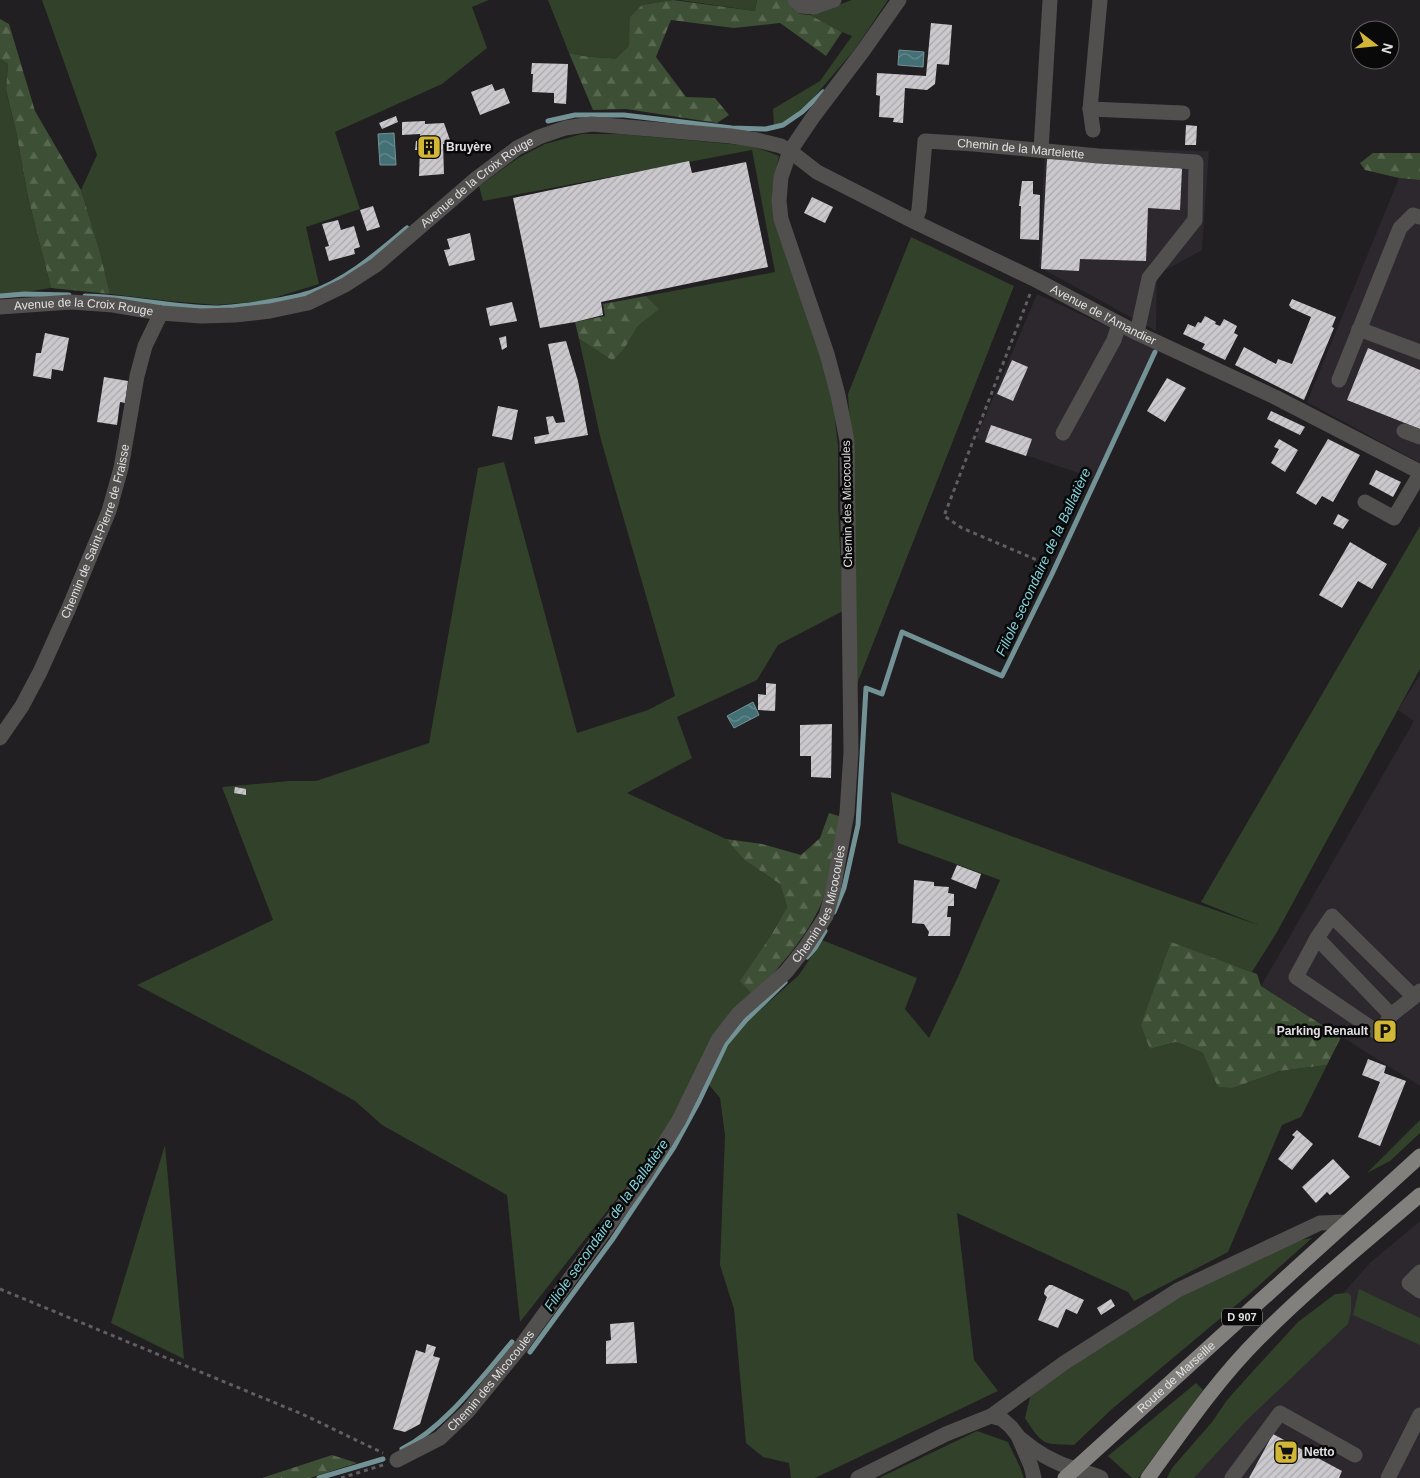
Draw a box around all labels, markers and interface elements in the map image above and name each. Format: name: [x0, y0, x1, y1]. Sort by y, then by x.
north arrow: [1350, 20, 1400, 70]
text: N: [1378, 42, 1397, 56]
building icon: Bruyère: [416, 134, 442, 160]
street label: Avenue de la Croix Rouge: [417, 134, 536, 231]
street label: Chemin de la Martelette: [957, 136, 1085, 162]
place label: Bruyère: [446, 140, 492, 154]
street label: Avenue de l'Amandier: [1048, 282, 1158, 348]
street label: Avenue de la Croix Rouge: [13, 295, 155, 319]
street label: Chemin des Micocoules: [839, 440, 855, 568]
street label: Chemin de Saint-Pierre de Fraisse: [58, 443, 132, 621]
water label: Filiole secondaire de la Ballatière: [992, 465, 1094, 658]
street label: Chemin des Micocoules: [789, 844, 848, 966]
parking icon: Parking Renault: [1372, 1018, 1398, 1044]
place label: Parking Renault: [1277, 1024, 1368, 1038]
water label: Filiole secondaire de la Ballatière: [541, 1136, 672, 1314]
road number: D 907: [1222, 1308, 1262, 1325]
street label: Chemin des Micocoules: [444, 1328, 537, 1434]
street label: Route de Marseille: [1134, 1338, 1218, 1416]
supermarket icon: Netto: [1273, 1439, 1299, 1465]
place label: Netto: [1304, 1445, 1335, 1459]

